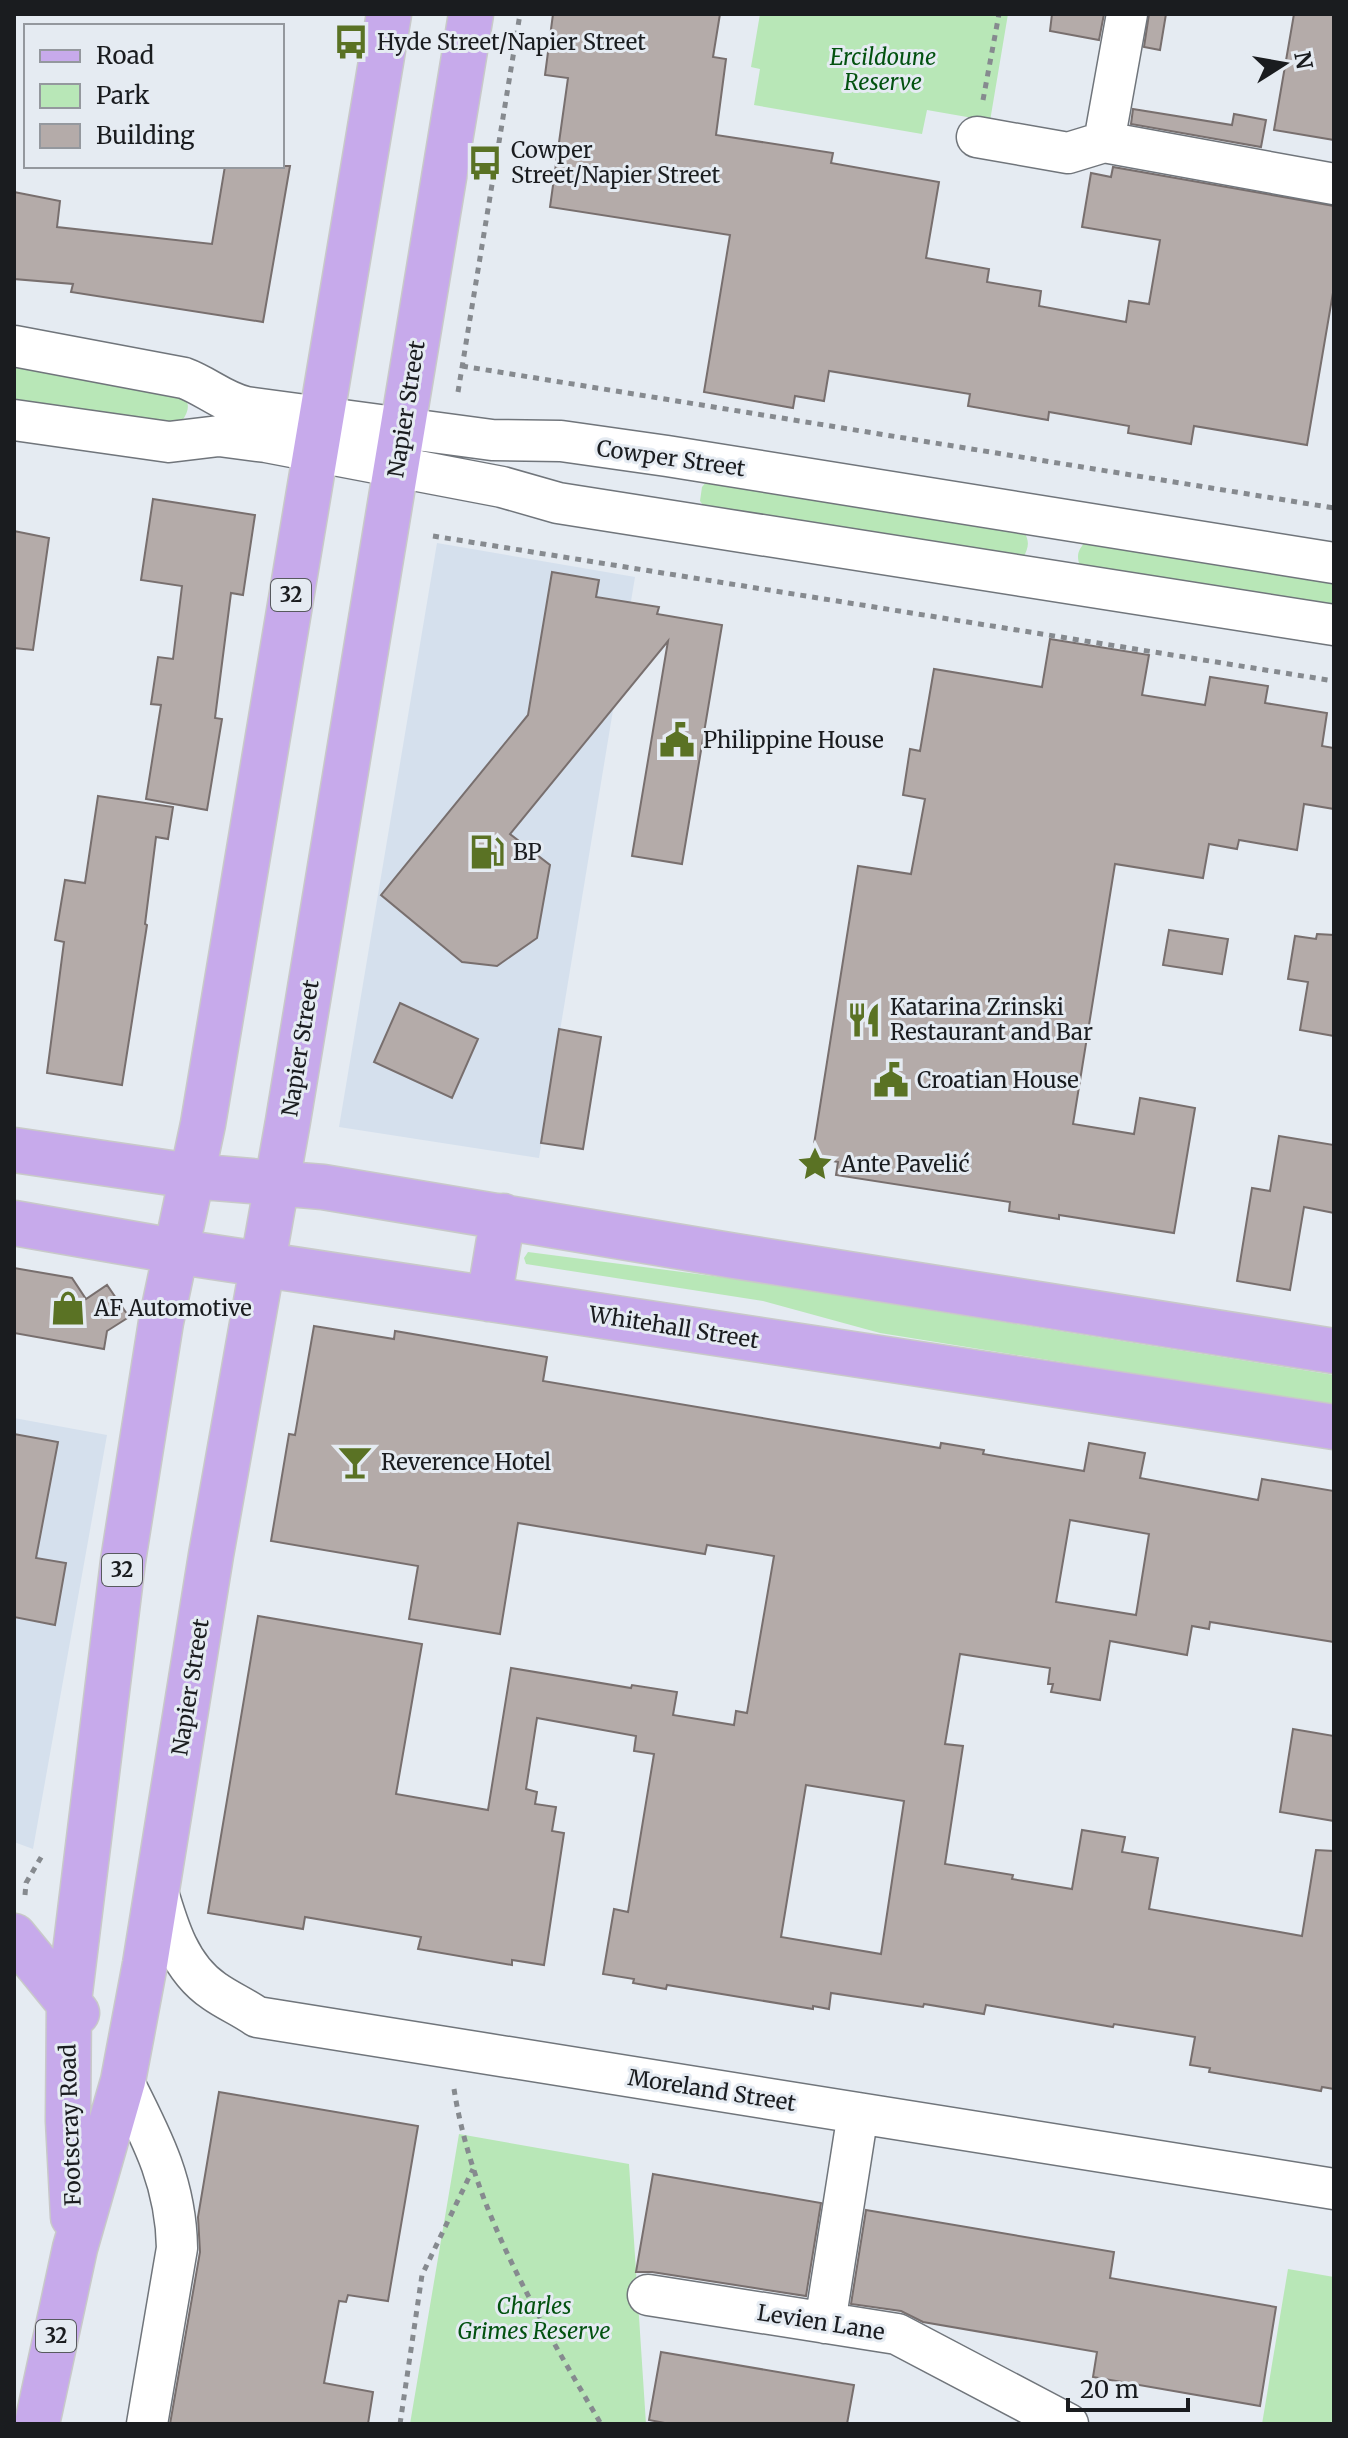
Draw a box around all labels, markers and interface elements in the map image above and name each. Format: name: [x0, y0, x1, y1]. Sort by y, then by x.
bus stop icon: Hyde Street/Napier Street: [332, 23, 370, 61]
legend: [24, 24, 284, 168]
north arrow: [1244, 24, 1324, 104]
place label: Hyde Street/Napier Street: [377, 28, 646, 56]
text: Road: [96, 40, 154, 71]
park label: Ercildoune Reserve: [830, 43, 936, 96]
text: N: [1288, 49, 1319, 72]
text: Park: [96, 80, 150, 111]
text: Building: [96, 120, 195, 151]
place label: Cowper Street/Napier Street: [511, 136, 720, 189]
bus stop icon: Cowper Street/Napier Street: [466, 144, 504, 182]
street label: Napier Street: [381, 338, 431, 479]
street label: Cowper Street: [595, 434, 747, 482]
road number: 32: [271, 579, 311, 611]
public building icon: Philippine House: [658, 721, 696, 759]
place label: Philippine House: [703, 726, 884, 754]
fuel station icon: BP: [468, 833, 506, 871]
place label: BP: [513, 838, 542, 866]
street label: Napier Street: [275, 977, 325, 1118]
place label: Katarina Zrinski Restaurant and Bar: [890, 993, 1093, 1046]
restaurant icon: Katarina Zrinski Restaurant and Bar: [845, 1001, 883, 1039]
public building icon: Croatian House: [872, 1061, 910, 1099]
place label: Croatian House: [917, 1066, 1079, 1094]
place icon: Ante Pavelić: [796, 1145, 834, 1183]
place label: Ante Pavelić: [840, 1150, 970, 1178]
shop icon: AF Automotive: [49, 1289, 87, 1327]
place label: AF Automotive: [93, 1294, 252, 1322]
street label: Whitehall Street: [586, 1300, 761, 1354]
bar icon: Reverence Hotel: [336, 1443, 374, 1481]
place label: Reverence Hotel: [381, 1448, 551, 1476]
road number: 32: [102, 1554, 142, 1586]
street label: Napier Street: [165, 1616, 215, 1757]
street label: Footscray Road: [53, 2044, 87, 2206]
street label: Moreland Street: [626, 2063, 798, 2117]
park label: Charles Grimes Reserve: [458, 2292, 610, 2345]
street label: Levien Lane: [755, 2298, 887, 2346]
road number: 32: [36, 2320, 76, 2352]
scale bar: [1068, 2362, 1188, 2412]
text: 20 m: [1080, 2374, 1139, 2405]

